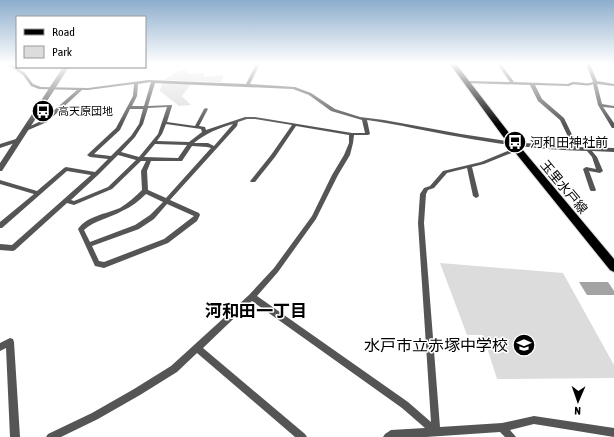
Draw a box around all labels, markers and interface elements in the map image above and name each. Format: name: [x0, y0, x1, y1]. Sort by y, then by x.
legend: [16, 16, 146, 68]
text: Road: [52, 25, 75, 39]
text: Park: [52, 45, 73, 59]
bus stop icon: 高天原団地: [30, 98, 56, 124]
place label: 高天原団地: [58, 105, 113, 117]
bus stop icon: 河和田神社前: [502, 129, 528, 155]
place label: 河和田神社前: [530, 135, 608, 150]
street label: 玉里水戸線: [537, 157, 591, 217]
district label: 河和田一丁目: [205, 301, 307, 321]
school or university icon: 水戸市立赤塚中学校: [511, 332, 537, 358]
place label: 水戸市立赤塚中学校: [364, 336, 508, 354]
north arrow: [558, 381, 598, 421]
text: N: [574, 405, 581, 417]

